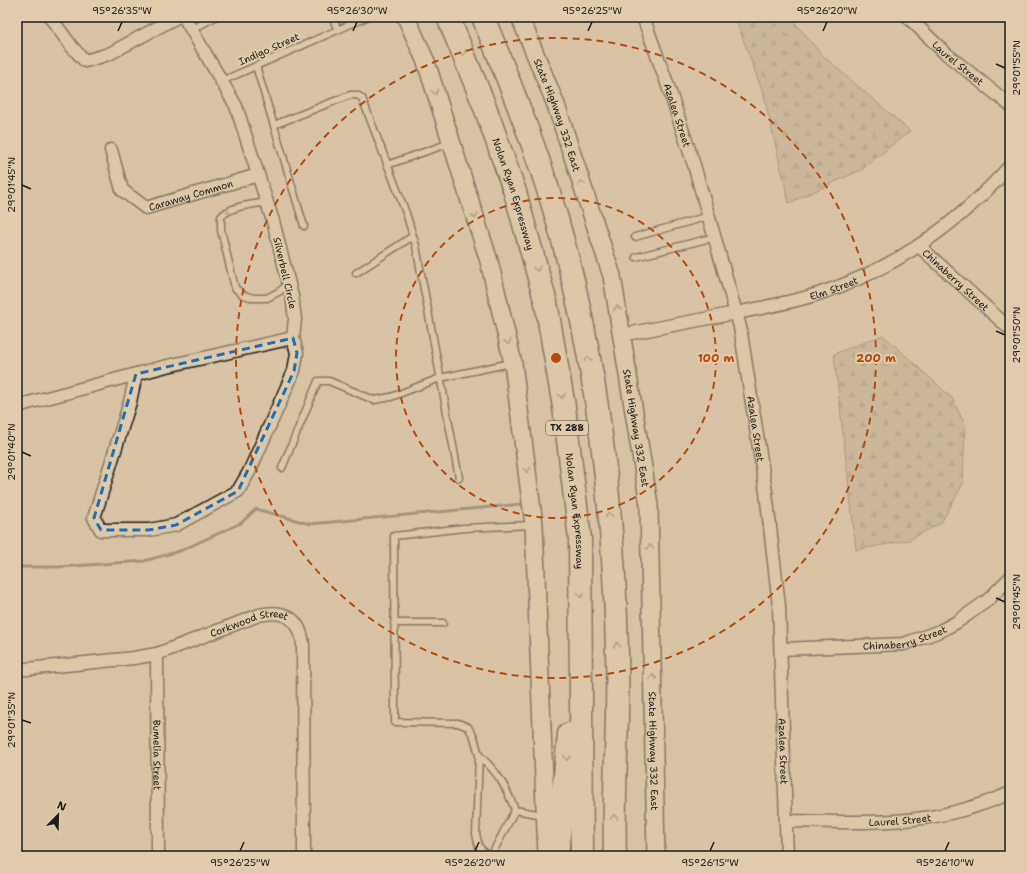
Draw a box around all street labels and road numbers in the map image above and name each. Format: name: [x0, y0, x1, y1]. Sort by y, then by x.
street label: Indigo Street: [237, 30, 301, 68]
street label: Laurel Street: [930, 38, 986, 88]
street label: State Highway 332 East: [531, 57, 584, 173]
street label: Azalea Street: [661, 81, 694, 149]
street label: Nolan Ryan Expressway: [490, 136, 537, 252]
street label: Caraway Common: [147, 176, 234, 213]
street label: Silverbell Circle: [270, 236, 300, 311]
street label: Chinaberry Street: [920, 246, 992, 313]
street label: Elm Street: [808, 273, 860, 303]
street label: State Highway 332 East: [621, 368, 652, 488]
street label: Azalea Street: [744, 395, 768, 463]
road number: TX 288: [546, 421, 588, 435]
street label: Nolan Ryan Expressway: [563, 452, 587, 570]
street label: Corkwood Street: [208, 607, 291, 640]
street label: Chinaberry Street: [863, 622, 949, 652]
street label: State Highway 332 East: [646, 691, 662, 811]
street label: Azalea Street: [776, 718, 791, 785]
street label: Bumelia Street: [151, 720, 164, 790]
street label: Laurel Street: [868, 810, 932, 828]

